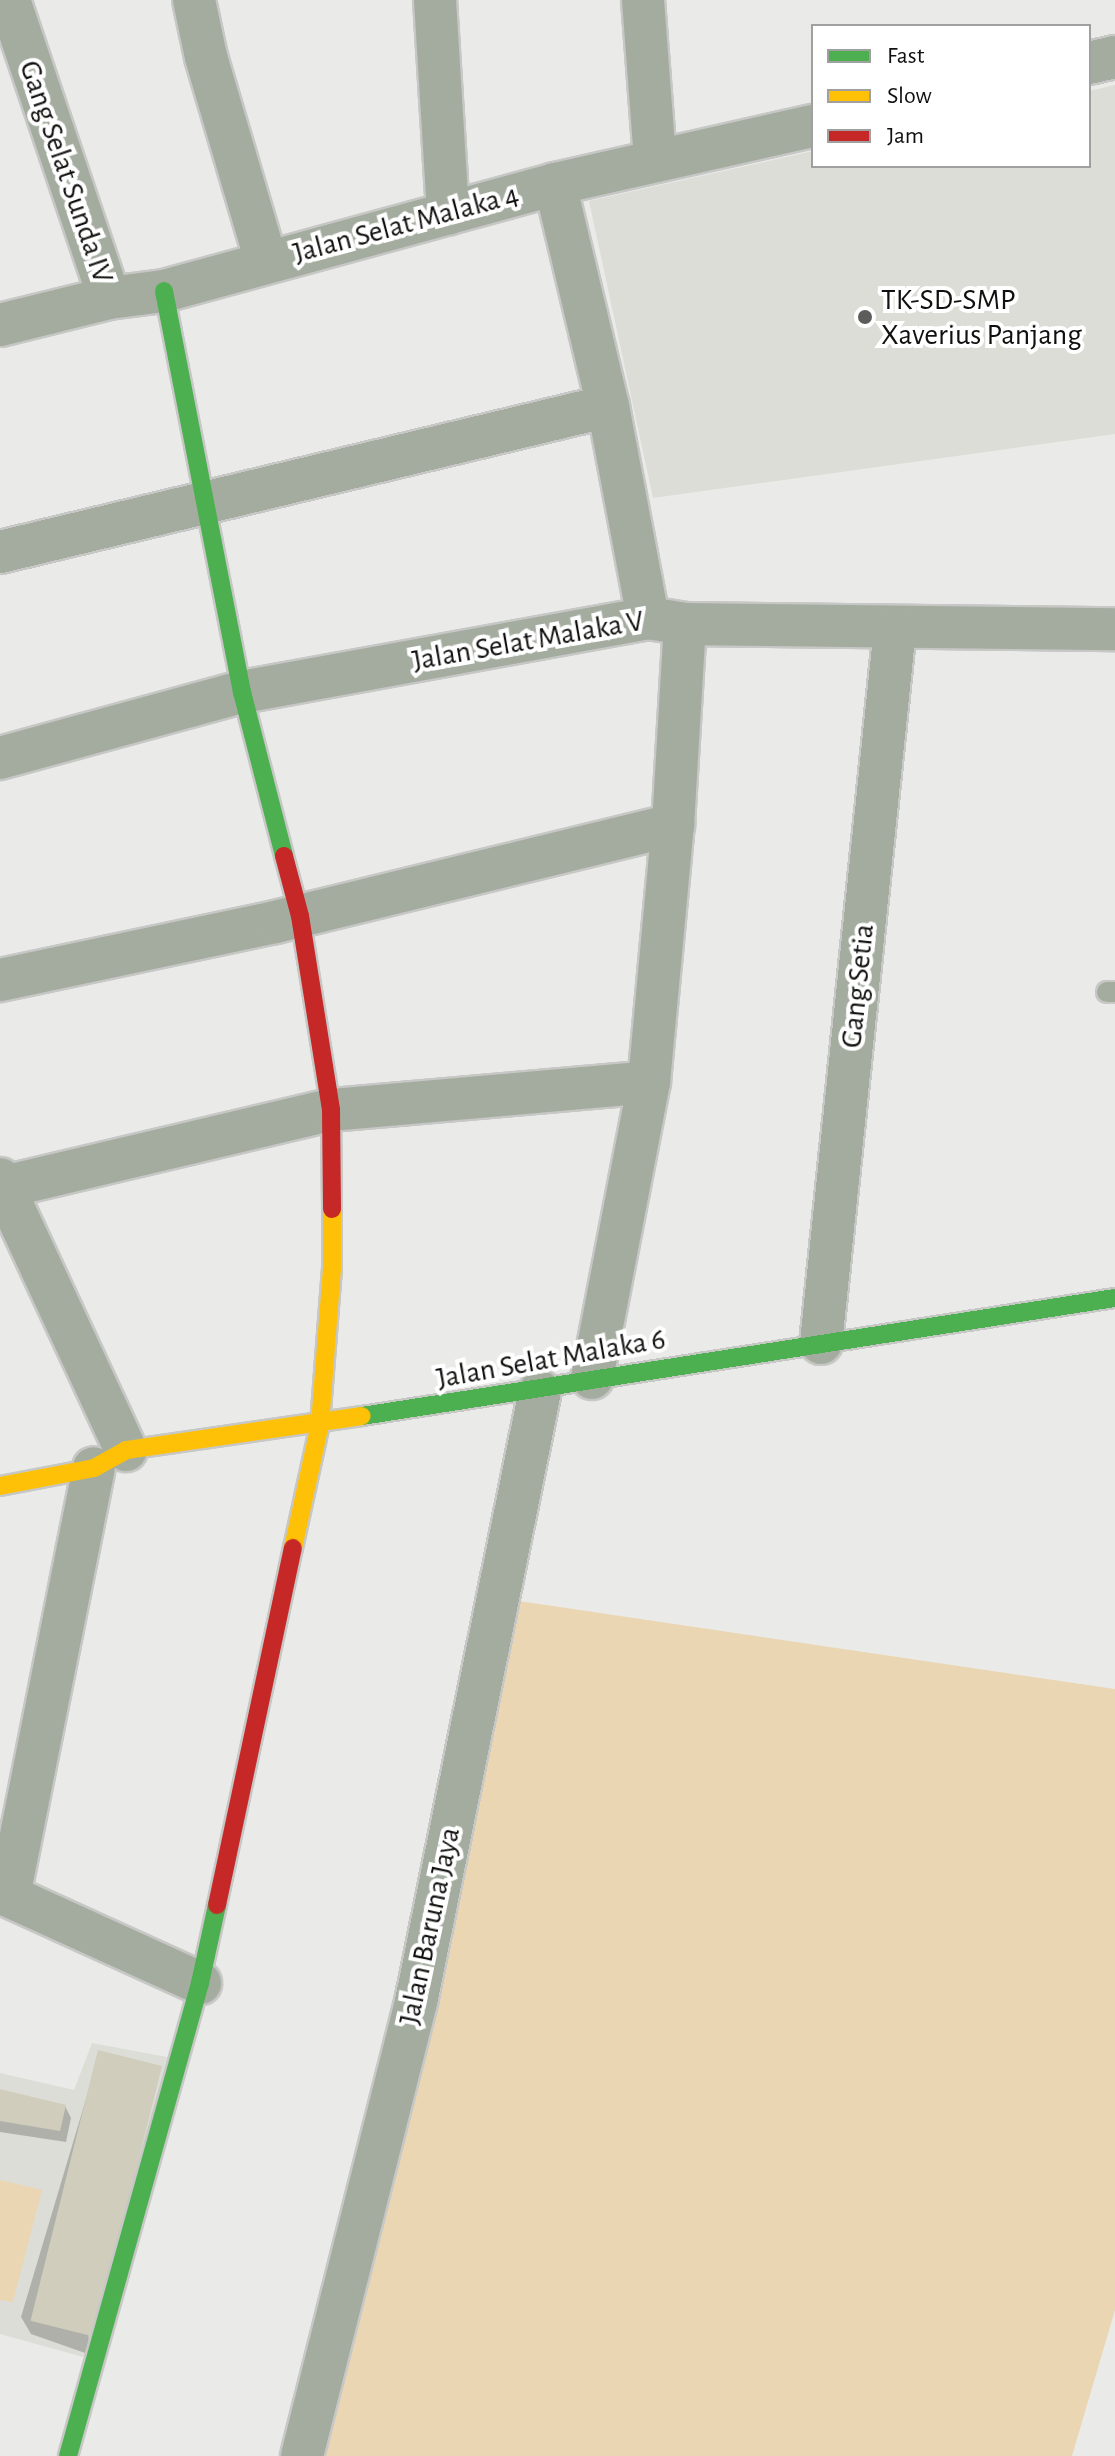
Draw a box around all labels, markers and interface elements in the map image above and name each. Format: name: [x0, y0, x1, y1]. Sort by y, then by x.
legend: [811, 24, 1091, 168]
text: Fast: [887, 44, 924, 68]
street label: Gang Selat Sunda IV: [11, 56, 121, 288]
text: Slow: [887, 84, 932, 108]
text: Jam: [887, 124, 924, 148]
street label: Jalan Selat Malaka 4: [289, 177, 523, 271]
place label: TK-SD-SMP Xaverius Panjang: [881, 282, 1082, 352]
marker: TK-SD-SMP Xaverius Panjang: [856, 308, 874, 326]
street label: Jalan Selat Malaka V: [409, 603, 647, 679]
street label: Gang Setia: [834, 922, 882, 1050]
street label: Jalan Selat Malaka 6: [434, 1321, 668, 1397]
street label: Jalan Baruna Jaya: [392, 1824, 468, 2028]

